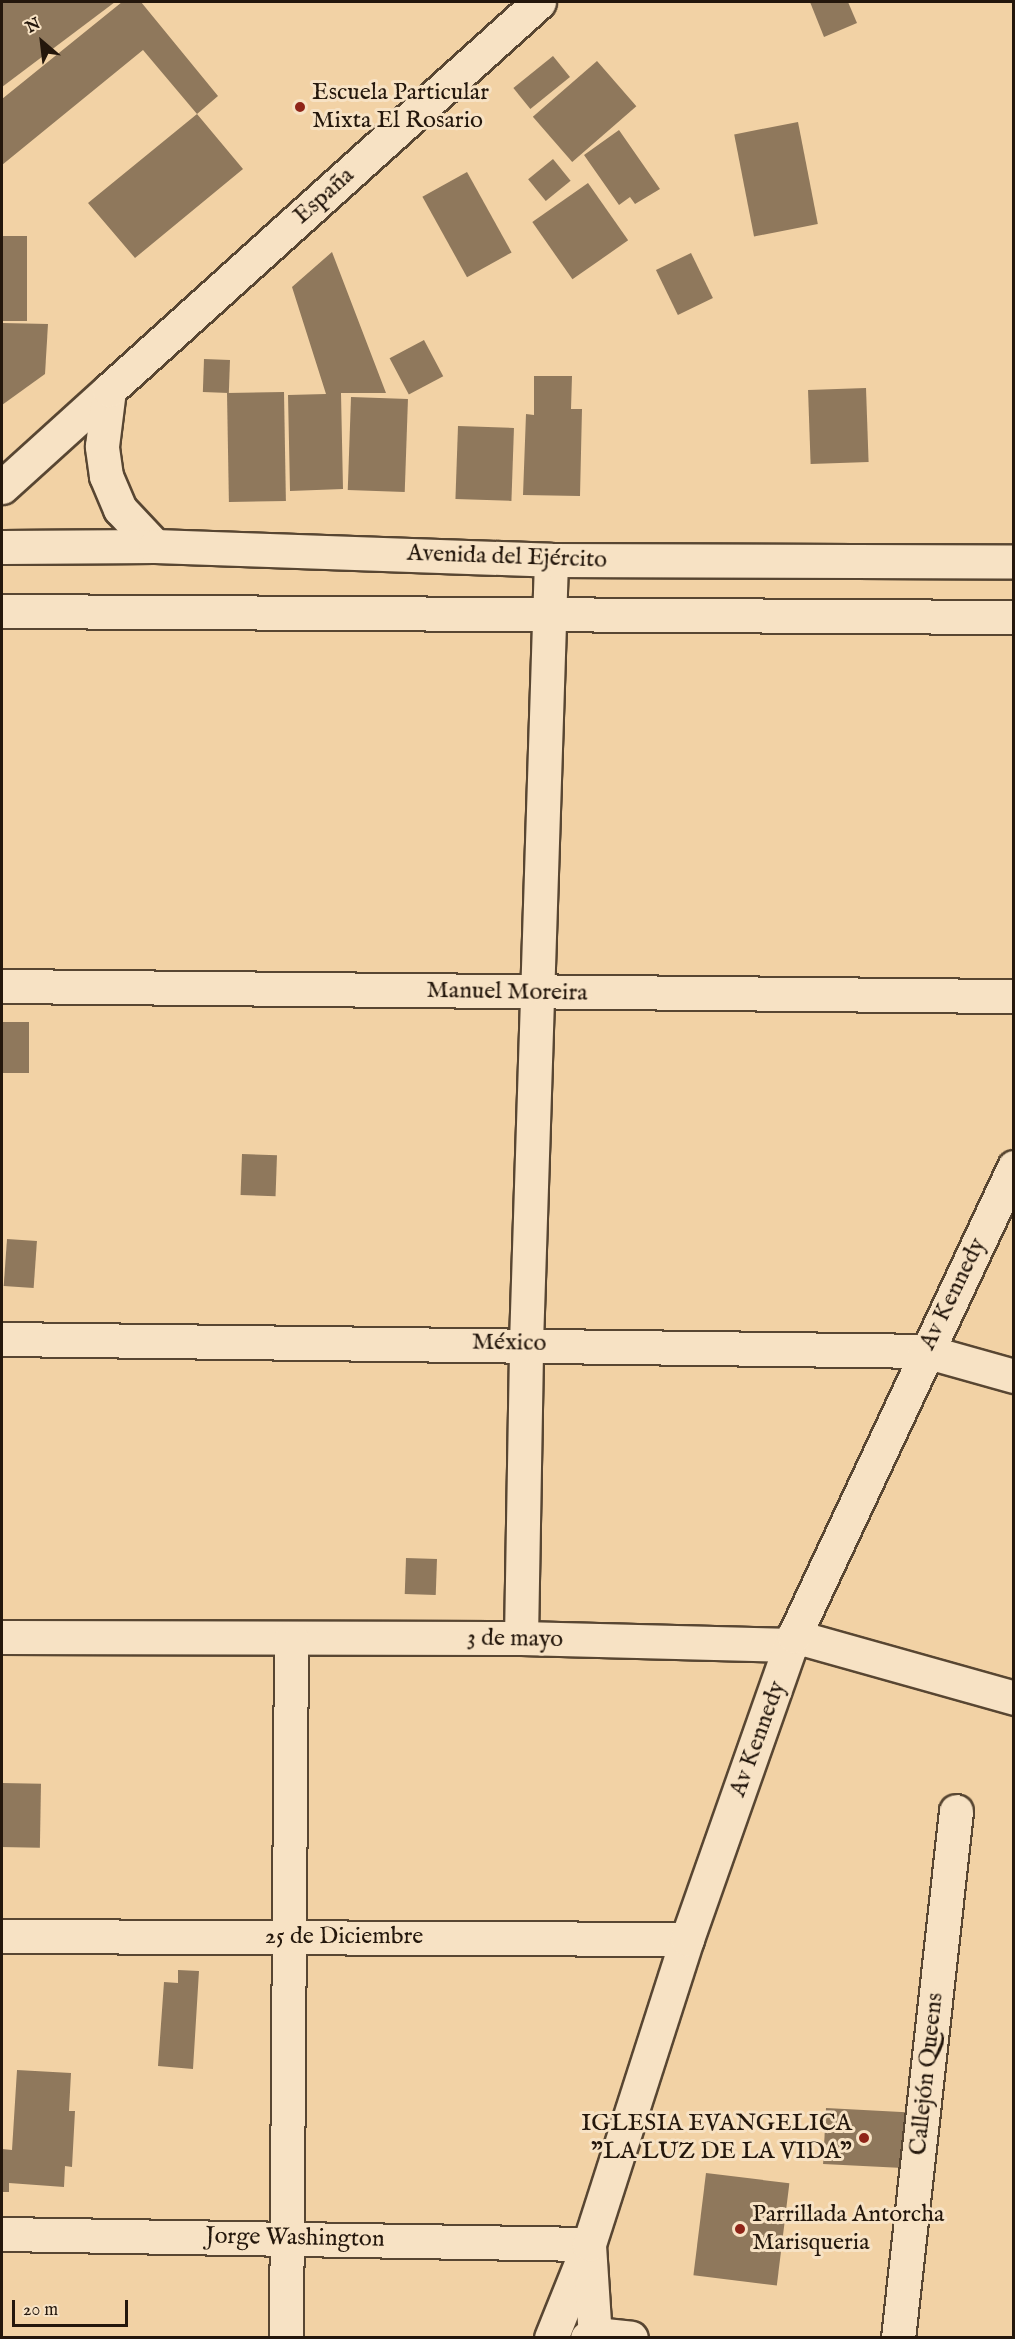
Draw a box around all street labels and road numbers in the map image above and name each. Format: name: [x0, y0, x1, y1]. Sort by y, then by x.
street label: España: [288, 161, 360, 231]
street label: Avenida del Ejército: [406, 539, 608, 575]
street label: Manuel Moreira: [426, 976, 588, 1008]
street label: Av Kennedy: [914, 1233, 992, 1355]
street label: México: [471, 1328, 547, 1358]
street label: 3 de mayo: [467, 1624, 563, 1654]
street label: Av Kennedy: [724, 1677, 792, 1801]
street label: 25 de Diciembre: [265, 1923, 423, 1951]
street label: Callejón Queens: [904, 1991, 950, 2157]
street label: Jorge Washington: [205, 2222, 385, 2254]

